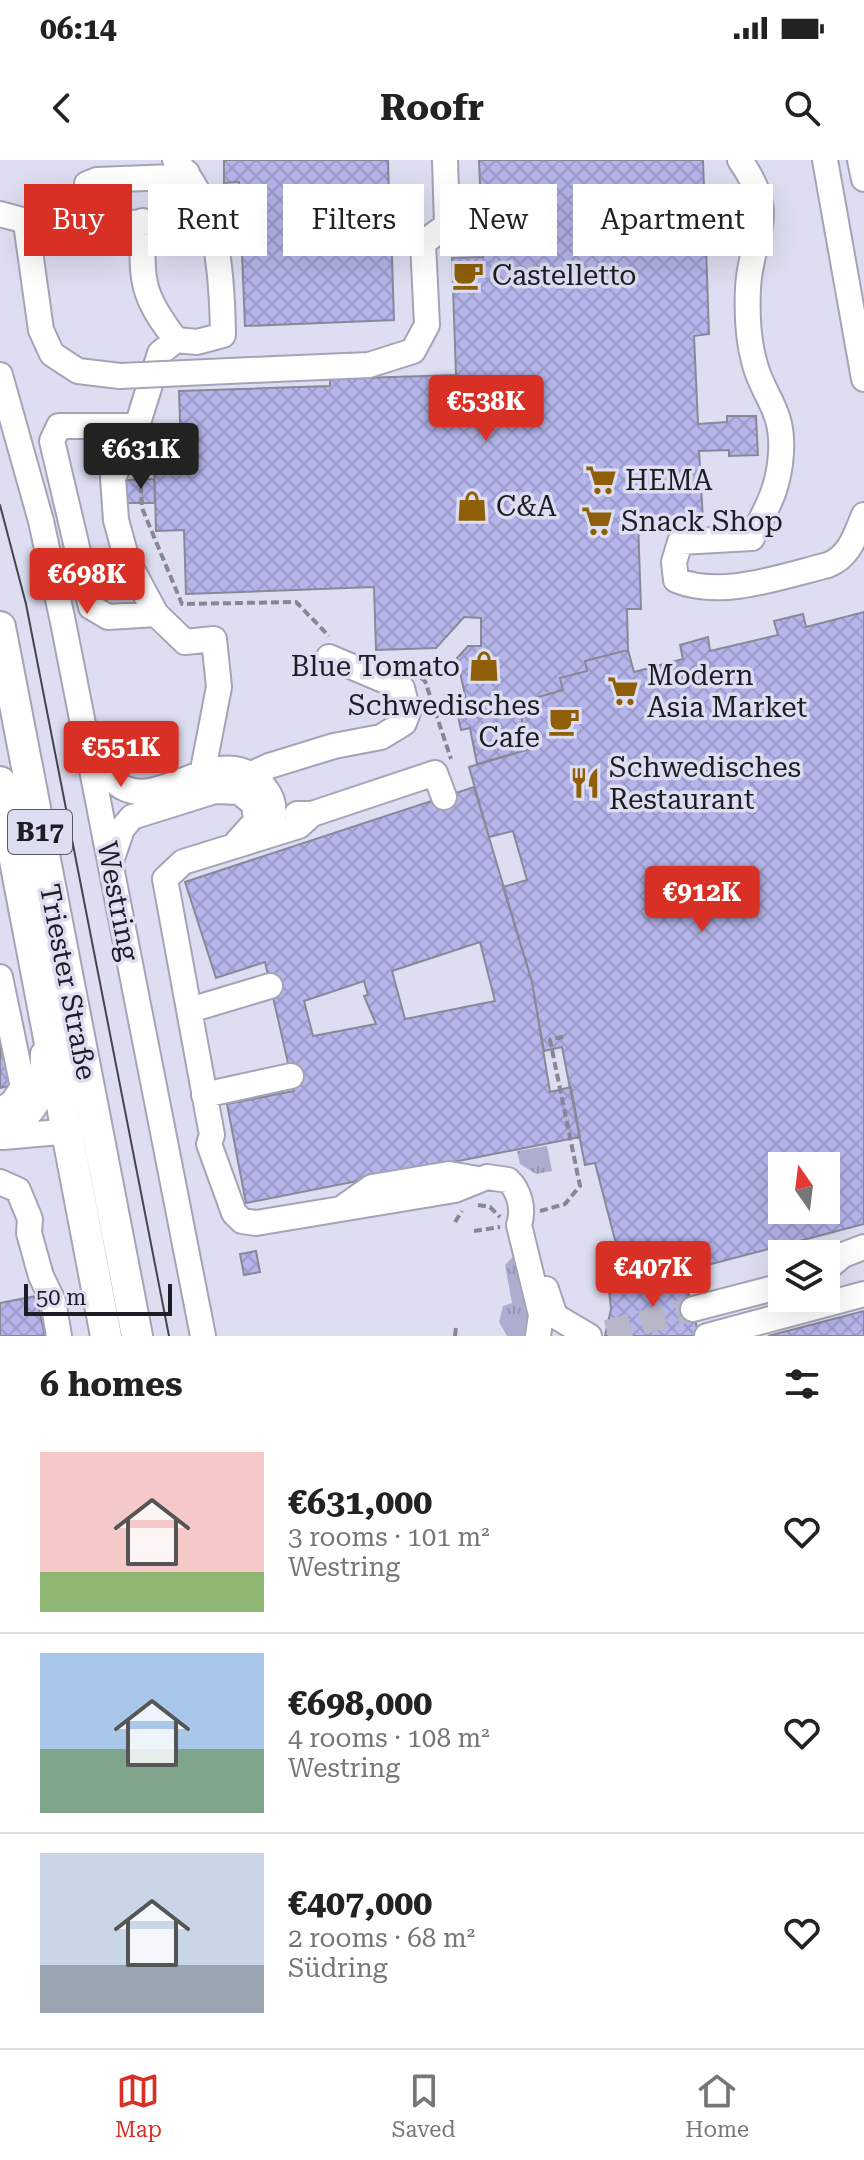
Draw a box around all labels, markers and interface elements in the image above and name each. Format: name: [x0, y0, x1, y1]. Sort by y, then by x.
text: 06:14: [40, 11, 117, 46]
icon: back: [40, 86, 84, 130]
icon: search: [780, 86, 824, 130]
text: Roofr: [380, 87, 484, 129]
chip: Buy: [24, 184, 132, 256]
chip: Rent: [148, 184, 267, 256]
chip: Filters: [283, 184, 424, 256]
chip: New: [440, 184, 557, 256]
chip: Apartment: [573, 184, 773, 256]
cafe icon: Castelletto: [451, 258, 485, 292]
place label: Castelletto: [492, 259, 637, 292]
pin: €538K: [430, 375, 542, 443]
text: €538K: [447, 386, 525, 416]
pin: €631K: [85, 423, 197, 491]
text: €631K: [102, 434, 180, 464]
supermarket icon: HEMA: [584, 463, 618, 497]
place label: HEMA: [625, 464, 713, 497]
shop icon: C&A: [455, 489, 489, 523]
place label: C&A: [496, 490, 557, 523]
supermarket icon: Snack Shop: [580, 504, 614, 538]
place label: Snack Shop: [621, 505, 783, 538]
pin: €698K: [31, 548, 143, 616]
text: €698K: [48, 559, 126, 589]
shop icon: Blue Tomato: [467, 649, 501, 683]
place label: Blue Tomato: [291, 650, 460, 683]
place label: Modern Asia Market: [647, 659, 807, 724]
supermarket icon: Modern Asia Market: [606, 674, 640, 708]
place label: Schwedisches Cafe: [348, 689, 540, 754]
cafe icon: Schwedisches Cafe: [547, 704, 581, 738]
pin: €551K: [65, 721, 177, 789]
text: €551K: [82, 732, 160, 762]
place label: Schwedisches Restaurant: [609, 751, 801, 816]
restaurant icon: Schwedisches Restaurant: [568, 766, 602, 800]
road number: B17: [8, 810, 72, 854]
street label: Westring: [90, 839, 146, 964]
pin: €912K: [646, 866, 758, 934]
text: €912K: [663, 877, 741, 907]
street label: Triester Straße: [33, 881, 103, 1083]
north arrow: [768, 1152, 840, 1224]
map controls: [768, 1152, 840, 1312]
button: layers: [768, 1240, 840, 1312]
pin: €407K: [597, 1241, 709, 1309]
text: €407K: [614, 1252, 692, 1282]
scale bar: [24, 1280, 172, 1316]
text: 50 m: [36, 1285, 86, 1310]
icon: filters: [780, 1362, 824, 1406]
text: 6 homes: [40, 1364, 183, 1404]
text: €631,000: [288, 1482, 432, 1522]
icon: home: [104, 1484, 200, 1580]
icon: heart: [780, 1510, 824, 1554]
text: 3 rooms · 101 m²: [288, 1522, 490, 1552]
text: Westring: [288, 1552, 400, 1582]
text: €698,000: [288, 1683, 432, 1723]
icon: home: [104, 1685, 200, 1781]
icon: heart: [780, 1711, 824, 1755]
text: 4 rooms · 108 m²: [288, 1723, 490, 1753]
text: Westring: [288, 1753, 400, 1783]
text: €407,000: [288, 1883, 432, 1923]
icon: home: [104, 1885, 200, 1981]
icon: heart: [780, 1911, 824, 1955]
text: 2 rooms · 68 m²: [288, 1923, 475, 1953]
text: Südring: [288, 1953, 388, 1983]
tab: Map: [115, 2069, 162, 2142]
tab: Saved: [392, 2069, 456, 2142]
tab: Home: [685, 2069, 749, 2142]

